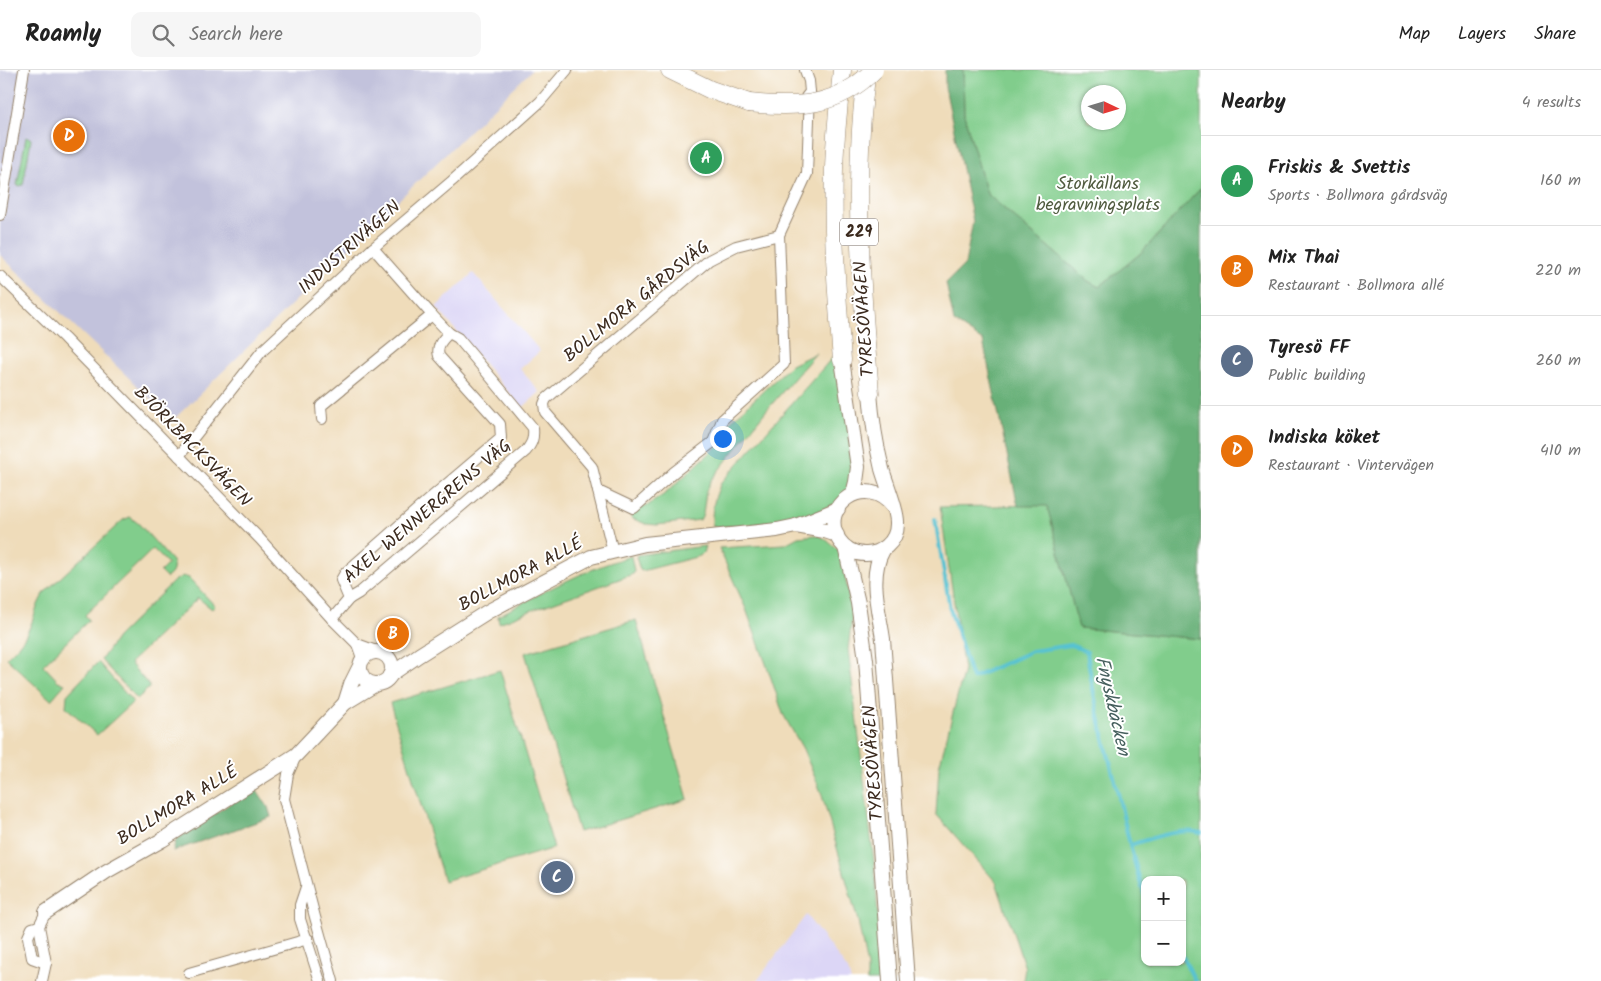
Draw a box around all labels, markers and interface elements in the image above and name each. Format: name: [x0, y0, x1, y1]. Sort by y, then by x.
search box: [131, 12, 481, 57]
text: Roamly: [25, 15, 101, 54]
text: Search here: [189, 20, 283, 50]
text: Map: [1399, 20, 1430, 49]
text: Layers: [1458, 20, 1506, 49]
text: Share: [1534, 20, 1576, 49]
icon: search: [149, 21, 177, 49]
north arrow: [1081, 85, 1126, 130]
text: Nearby: [1221, 86, 1286, 119]
text: 4 results: [1522, 90, 1581, 115]
pin: D: [53, 117, 85, 155]
pin: A: [690, 139, 722, 177]
text: Friskis & Svettis: [1268, 153, 1410, 183]
text: A: [1232, 168, 1242, 193]
text: 160 m: [1540, 168, 1581, 193]
park label: Storkällans begravningsplats: [1036, 170, 1160, 220]
text: Sports · Bollmora gårdsväg: [1268, 183, 1448, 208]
street label: INDUSTRIVÄGEN: [292, 194, 408, 302]
road number: 229: [840, 218, 878, 246]
street label: BOLLMORA GÅRDSVÄG: [557, 234, 717, 370]
text: Mix Thai: [1268, 243, 1339, 273]
text: B: [1232, 258, 1242, 283]
text: 220 m: [1535, 258, 1581, 283]
street label: TYRESÖVÄGEN: [846, 260, 884, 378]
text: Restaurant · Bollmora allé: [1268, 273, 1444, 298]
text: Tyresö FF: [1268, 333, 1350, 363]
text: C: [1232, 348, 1242, 373]
text: 260 m: [1536, 348, 1581, 373]
text: Public building: [1268, 363, 1366, 388]
street label: BJÖRKBACKSVÄGEN: [126, 379, 258, 515]
text: Indiska köket: [1268, 423, 1380, 453]
your location: [710, 426, 736, 452]
street label: AXEL WENNERGRENS VÄG: [337, 433, 519, 591]
text: D: [1232, 438, 1242, 463]
text: 410 m: [1540, 438, 1581, 463]
text: Restaurant · Vintervägen: [1268, 453, 1434, 478]
street label: BOLLMORA ALLÉ: [454, 530, 589, 620]
pin: B: [377, 615, 409, 653]
water label: Fnyskbäcken: [1086, 653, 1138, 760]
street label: TYRESÖVÄGEN: [855, 704, 893, 822]
street label: BOLLMORA ALLÉ: [112, 758, 245, 854]
pin: C: [541, 858, 573, 896]
map controls: [1141, 876, 1186, 966]
button: +: [1141, 876, 1186, 921]
button: −: [1141, 921, 1186, 966]

